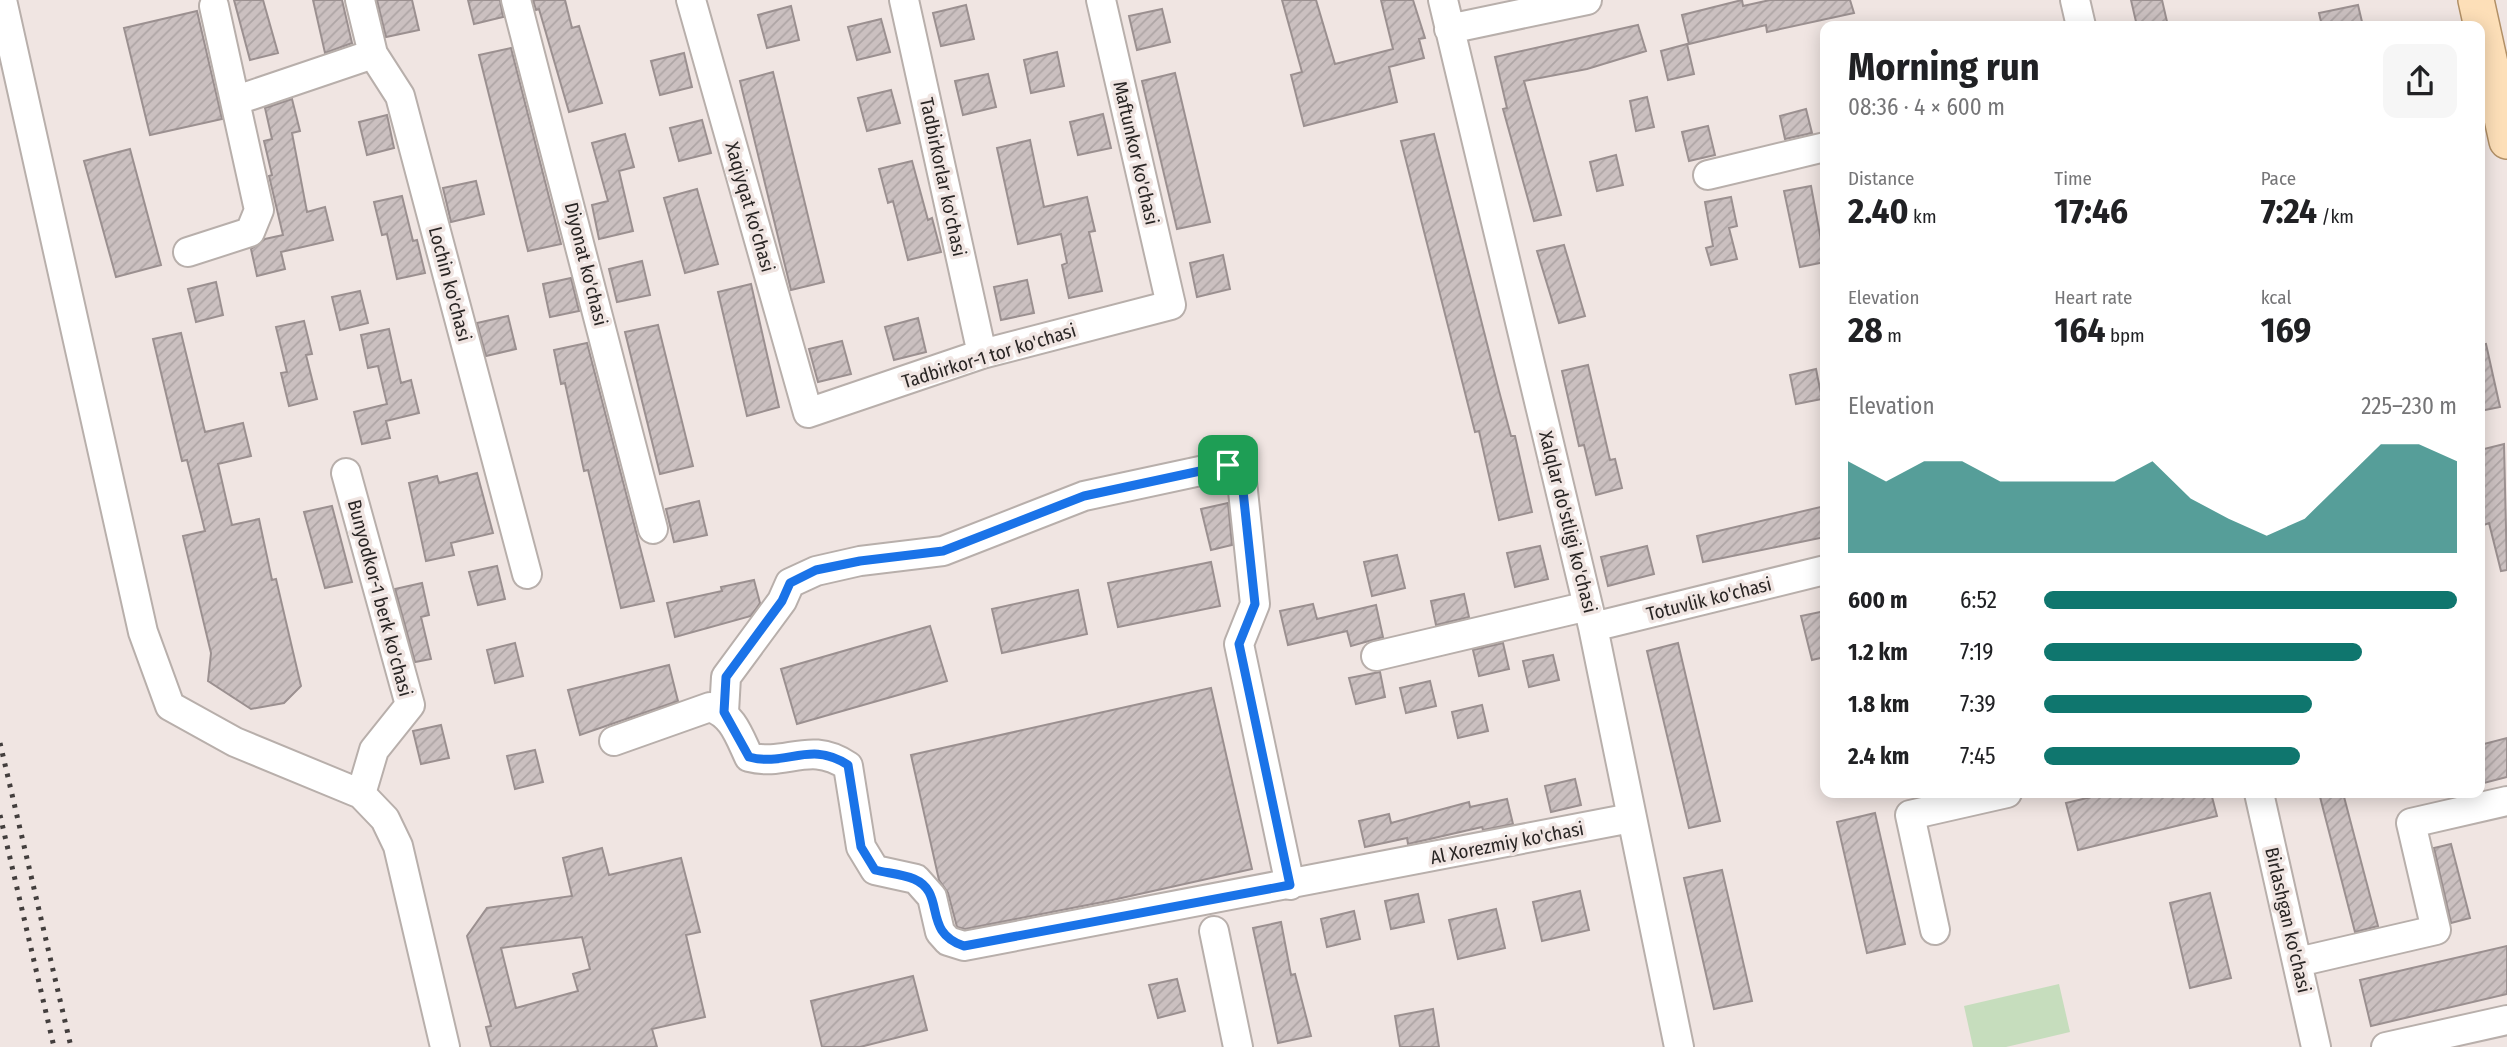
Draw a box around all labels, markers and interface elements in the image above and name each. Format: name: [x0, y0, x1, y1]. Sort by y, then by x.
text: Morning run: [1848, 44, 2040, 90]
button: share: [2383, 44, 2457, 118]
street label: Maftunkor ko'chasi: [1108, 79, 1164, 227]
text: 08:36 · 4 × 600 m: [1848, 93, 2005, 121]
street label: Tadbirkorlar ko'chasi: [915, 95, 971, 259]
street label: Xaqiyqat ko'chasi: [720, 139, 780, 275]
text: Distance: [1848, 167, 1915, 190]
text: Time: [2054, 167, 2092, 190]
text: Pace: [2261, 167, 2296, 190]
text: 2.40: [1848, 190, 1909, 232]
text: 17:46: [2054, 190, 2128, 232]
text: 7:24: [2261, 190, 2317, 232]
street label: Diyonat ko'chasi: [560, 200, 612, 328]
text: km: [1909, 205, 1937, 228]
text: /km: [2317, 205, 2354, 228]
street label: Lochin ko'chasi: [424, 224, 476, 344]
text: Elevation: [1848, 286, 1920, 309]
text: Heart rate: [2054, 286, 2132, 309]
text: kcal: [2261, 286, 2291, 309]
text: 28: [1848, 309, 1883, 351]
text: 164: [2054, 309, 2105, 351]
text: 169: [2261, 309, 2311, 351]
street label: Tadbirkor-1 tor ko'chasi: [899, 319, 1079, 393]
text: m: [1883, 324, 1902, 347]
text: bpm: [2105, 324, 2145, 347]
text: Elevation: [1848, 392, 1935, 420]
text: 225–230 m: [2361, 392, 2457, 420]
street label: Xalqlar do'stligi ko'chasi: [1534, 429, 1602, 615]
pin: [1198, 435, 1258, 495]
icon: arrive: [1209, 446, 1247, 484]
street label: Bunyodkor-1 berk ko'chasi: [343, 497, 417, 699]
street label: Totuvlik ko'chasi: [1644, 572, 1774, 626]
text: 600 m: [1848, 586, 1907, 614]
text: 6:52: [1960, 586, 1997, 614]
text: 1.2 km: [1848, 638, 1908, 666]
text: 7:19: [1960, 638, 1993, 666]
text: 1.8 km: [1848, 690, 1909, 718]
text: 7:39: [1960, 690, 1996, 718]
text: 2.4 km: [1848, 742, 1909, 770]
text: 7:45: [1960, 742, 1996, 770]
street label: Al Xorezmiy ko'chasi: [1428, 817, 1586, 869]
street label: Birlashgan ko'chasi: [2260, 845, 2316, 995]

